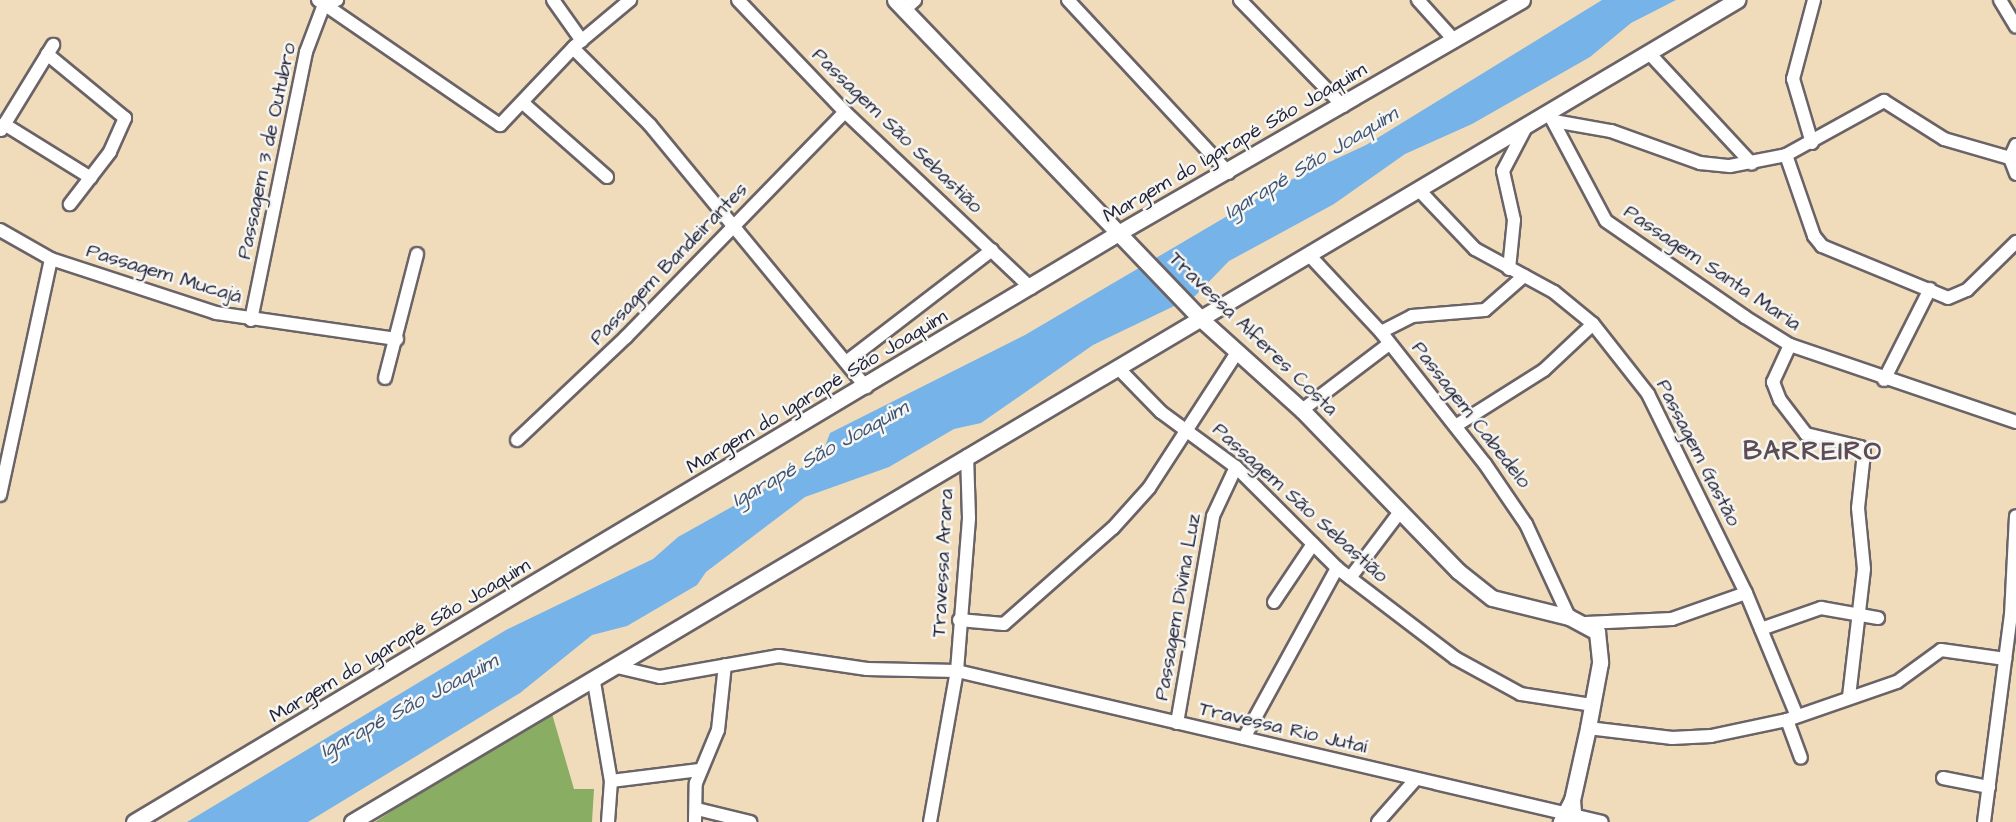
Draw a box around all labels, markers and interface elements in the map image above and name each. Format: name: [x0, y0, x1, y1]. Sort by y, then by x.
street label: Passagem 3 de Outubro: [232, 41, 302, 261]
street label: Passagem São Sebastião: [807, 43, 987, 219]
street label: Margem do Igarapé São Joaquim: [1099, 58, 1371, 228]
water label: Igarapé São Joaquim: [1220, 101, 1402, 225]
street label: Passagem Bandeirantes: [585, 178, 753, 350]
street label: Passagem Santa Maria: [1619, 200, 1805, 336]
street label: Passagem Mucajá: [83, 239, 245, 309]
street label: Travessa Alferes Costa: [1164, 247, 1342, 421]
street label: Margem do Igarapé São Joaquim: [682, 304, 952, 480]
street label: Passagem Cabedelo: [1406, 337, 1536, 493]
street label: Passagem Gastão: [1651, 376, 1745, 530]
water label: Igarapé São Joaquim: [728, 395, 912, 513]
street label: Passagem São Sebastião: [1207, 418, 1393, 588]
district label: BARREIRO: [1743, 436, 1883, 468]
street label: Travessa Arara: [927, 488, 959, 638]
street label: Passagem Divina Luz: [1150, 512, 1206, 702]
street label: Margem do Igarapé São Joaquim: [265, 553, 535, 729]
water label: Igarapé São Joaquim: [316, 649, 502, 763]
street label: Travessa Rio Jutaí: [1197, 697, 1369, 759]

